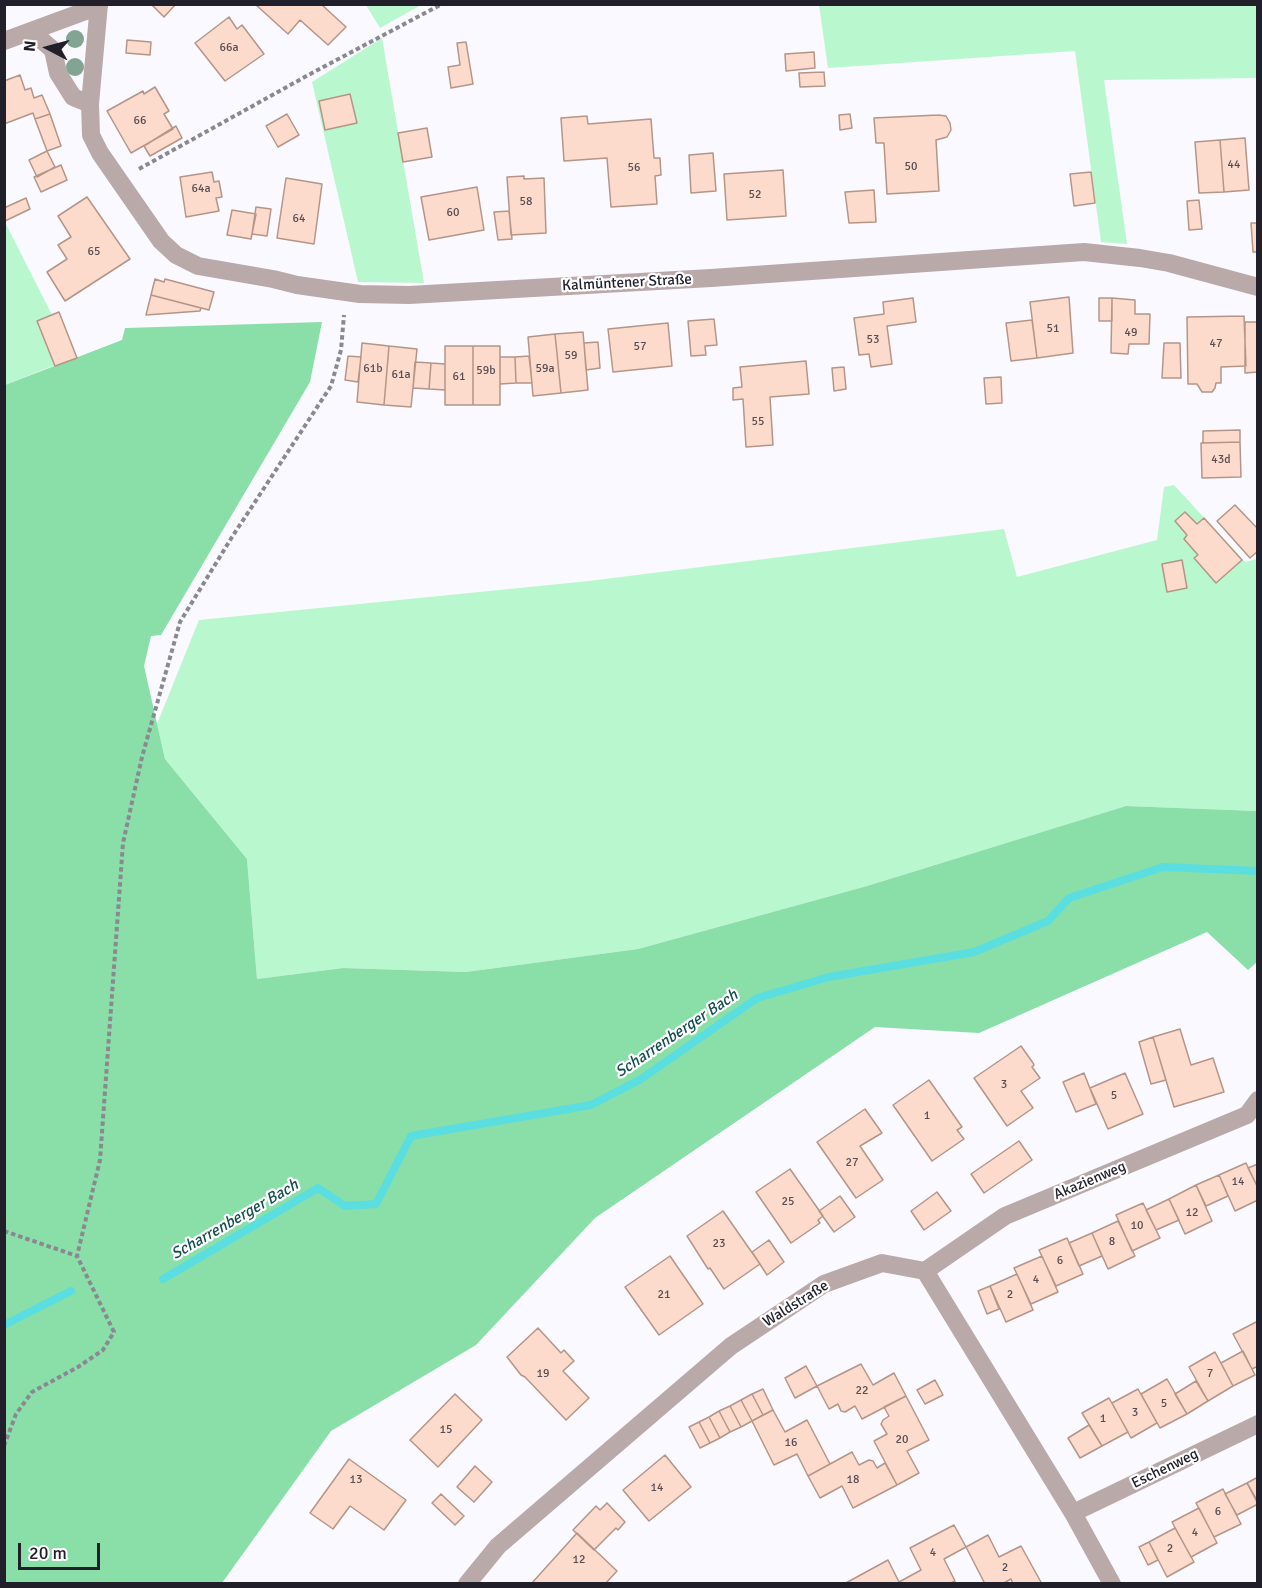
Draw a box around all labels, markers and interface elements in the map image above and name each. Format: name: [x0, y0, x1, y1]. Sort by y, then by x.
north arrow: [18, 18, 78, 78]
text: N: [20, 40, 41, 53]
house number: 66a: [219, 41, 239, 55]
house number: 66: [134, 114, 146, 128]
house number: 44: [1228, 158, 1240, 172]
house number: 50: [905, 160, 917, 174]
house number: 56: [628, 161, 640, 175]
house number: 64a: [191, 182, 211, 196]
house number: 52: [749, 188, 761, 202]
house number: 58: [520, 195, 532, 209]
house number: 60: [447, 206, 459, 220]
house number: 64: [293, 212, 305, 226]
house number: 65: [88, 245, 100, 259]
street label: Kalmüntener Straße: [562, 271, 692, 295]
house number: 51: [1047, 322, 1059, 336]
house number: 49: [1125, 326, 1137, 340]
house number: 53: [867, 333, 879, 347]
house number: 47: [1210, 337, 1222, 351]
house number: 57: [634, 340, 646, 354]
house number: 59: [565, 349, 577, 363]
house number: 61b: [363, 362, 383, 376]
house number: 59a: [535, 362, 555, 376]
house number: 59b: [476, 364, 496, 378]
house number: 61a: [391, 368, 411, 382]
house number: 61: [453, 370, 465, 384]
house number: 55: [752, 415, 764, 429]
house number: 43d: [1211, 453, 1231, 467]
water label: Scharrenberger Bach: [612, 986, 742, 1082]
house number: 3: [1001, 1078, 1007, 1092]
house number: 5: [1111, 1089, 1117, 1103]
house number: 1: [924, 1109, 930, 1123]
house number: 27: [846, 1156, 858, 1170]
street label: Akazienweg: [1051, 1158, 1129, 1204]
house number: 14: [1232, 1175, 1244, 1189]
water label: Scharrenberger Bach: [168, 1176, 302, 1264]
house number: 25: [782, 1195, 794, 1209]
house number: 12: [1186, 1206, 1198, 1220]
house number: 10: [1131, 1219, 1143, 1233]
house number: 8: [1109, 1235, 1115, 1249]
house number: 23: [713, 1237, 725, 1251]
house number: 6: [1057, 1254, 1063, 1268]
house number: 4: [1033, 1273, 1039, 1287]
street label: Waldstraße: [760, 1277, 832, 1331]
house number: 21: [658, 1288, 670, 1302]
house number: 2: [1007, 1288, 1013, 1302]
house number: 19: [537, 1367, 549, 1381]
house number: 7: [1207, 1367, 1213, 1381]
house number: 22: [856, 1384, 868, 1398]
house number: 5: [1161, 1397, 1167, 1411]
house number: 3: [1132, 1406, 1138, 1420]
house number: 1: [1100, 1412, 1106, 1426]
house number: 15: [440, 1423, 452, 1437]
house number: 20: [896, 1433, 908, 1447]
house number: 16: [785, 1436, 797, 1450]
street label: Eschenweg: [1129, 1445, 1201, 1493]
house number: 13: [350, 1473, 362, 1487]
house number: 18: [847, 1473, 859, 1487]
house number: 14: [651, 1481, 663, 1495]
house number: 6: [1215, 1505, 1221, 1519]
house number: 4: [1192, 1526, 1198, 1540]
scale bar: [21, 1531, 104, 1569]
text: 20 m: [29, 1542, 67, 1564]
house number: 2: [1167, 1542, 1173, 1556]
house number: 4: [930, 1546, 936, 1560]
house number: 12: [573, 1553, 585, 1567]
house number: 2: [1002, 1561, 1008, 1575]

